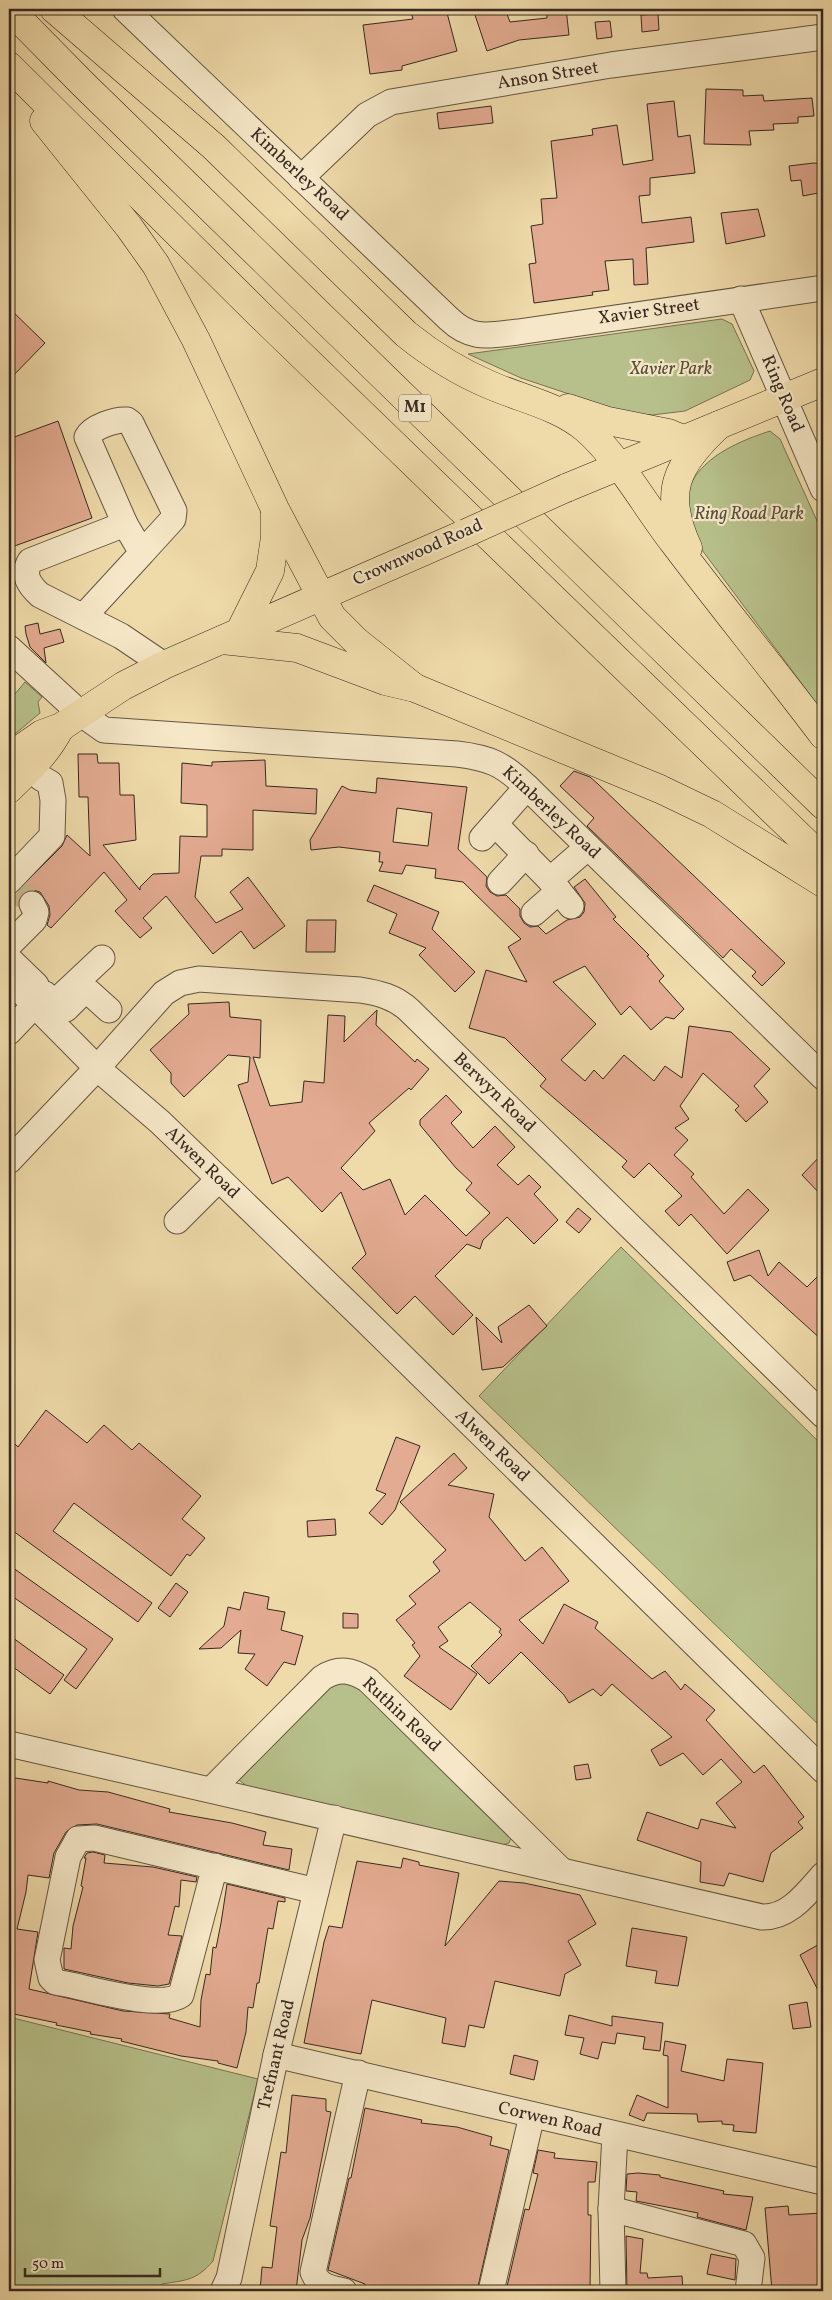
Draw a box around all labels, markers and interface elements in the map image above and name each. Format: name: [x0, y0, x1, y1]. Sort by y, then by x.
street label: Anson Street: [496, 56, 600, 96]
street label: Kimberley Road: [244, 123, 354, 227]
street label: Xavier Street: [597, 293, 701, 331]
street label: Ring Road: [754, 351, 810, 437]
park label: Xavier Park: [629, 357, 712, 382]
road number: M1: [399, 394, 431, 422]
park label: Ring Road Park: [694, 502, 804, 527]
street label: Crownwood Road: [349, 513, 487, 593]
street label: Kimberley Road: [496, 761, 606, 865]
street label: Berwyn Road: [447, 1047, 541, 1139]
street label: Alwen Road: [159, 1121, 245, 1205]
street label: Alwen Road: [449, 1404, 535, 1488]
street label: Ruthin Road: [356, 1672, 446, 1758]
street label: Trefnant Road: [252, 1997, 302, 2113]
street label: Corwen Road: [495, 2096, 605, 2144]
scale bar: [25, 2245, 160, 2277]
text: 50 m: [32, 2254, 64, 2275]

